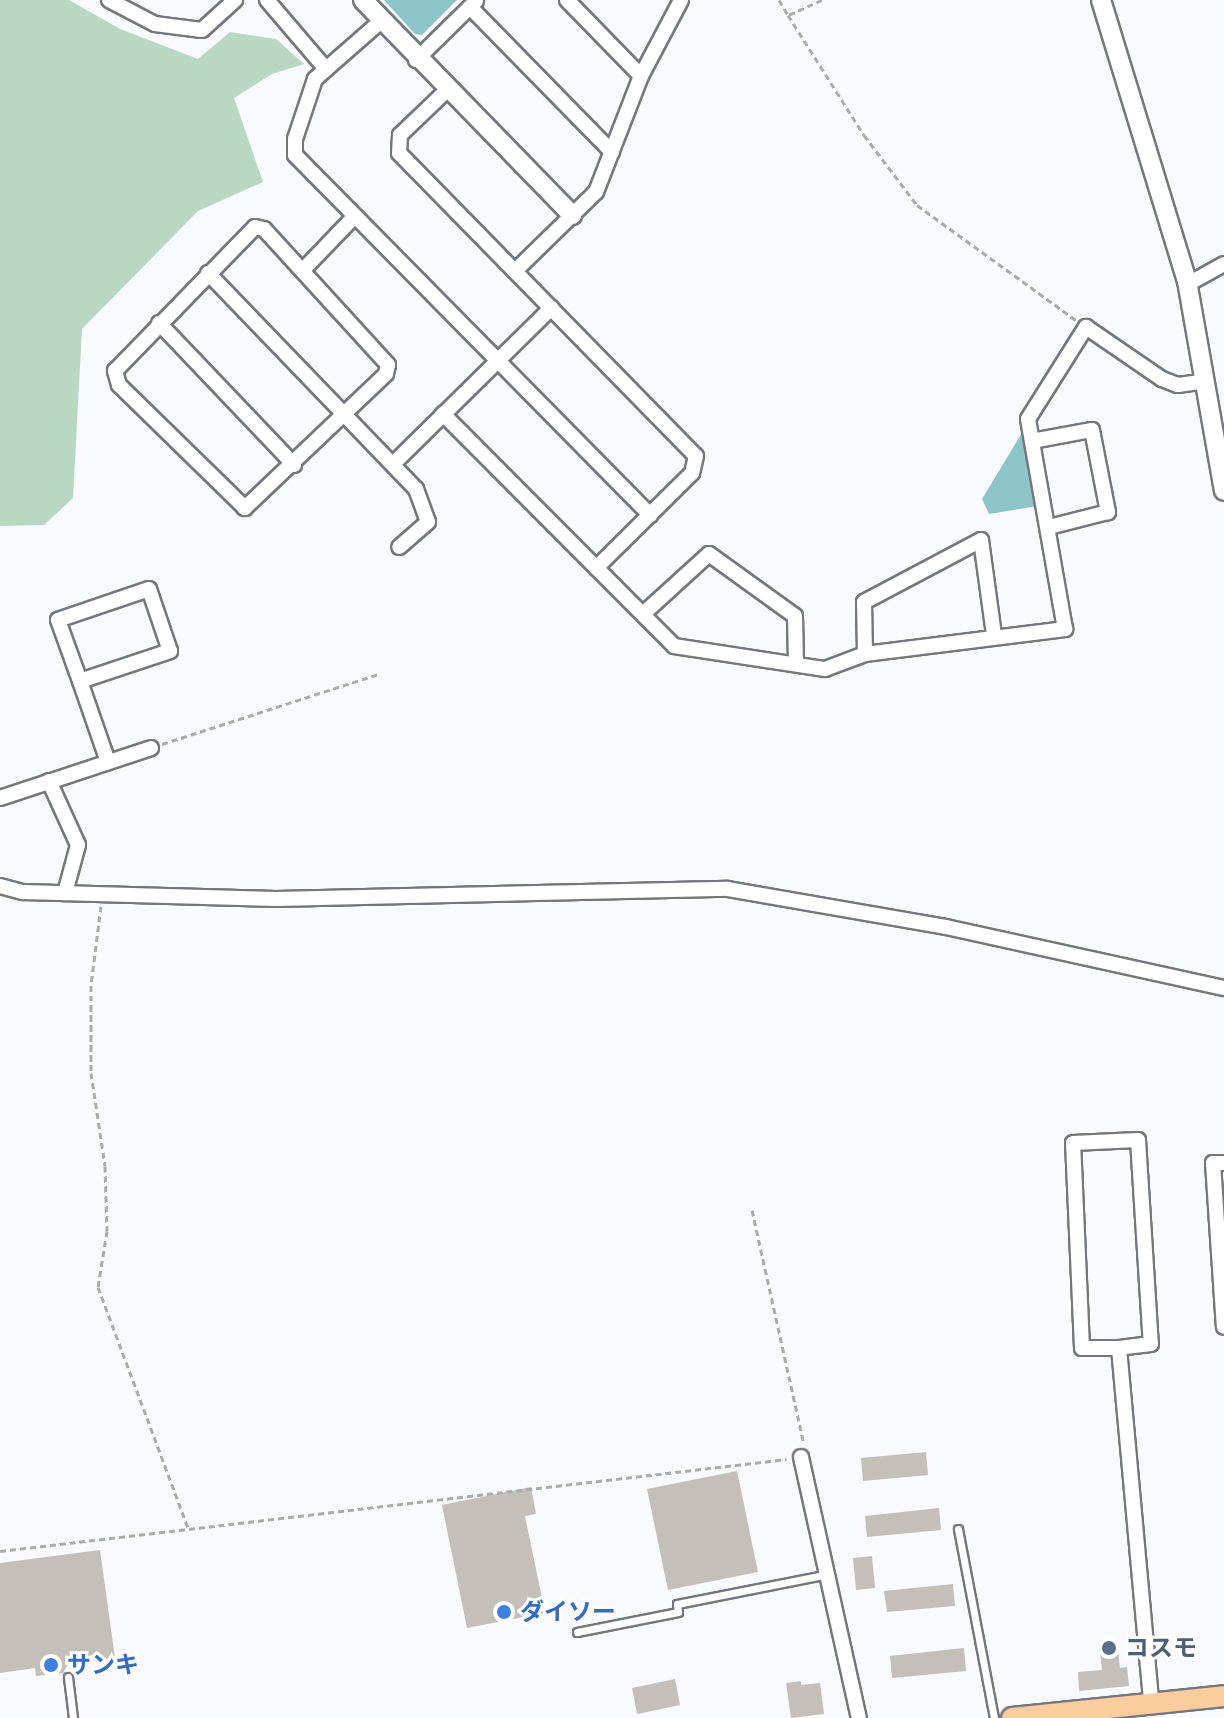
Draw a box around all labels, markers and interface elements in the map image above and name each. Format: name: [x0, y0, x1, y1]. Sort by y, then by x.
place label: ダイソー: [520, 1598, 616, 1626]
marker: ダイソー: [495, 1603, 513, 1621]
place label: コスモ: [1125, 1634, 1197, 1662]
marker: コスモ: [1100, 1639, 1118, 1657]
place label: サンキ: [67, 1651, 139, 1679]
marker: サンキ: [42, 1656, 60, 1674]

